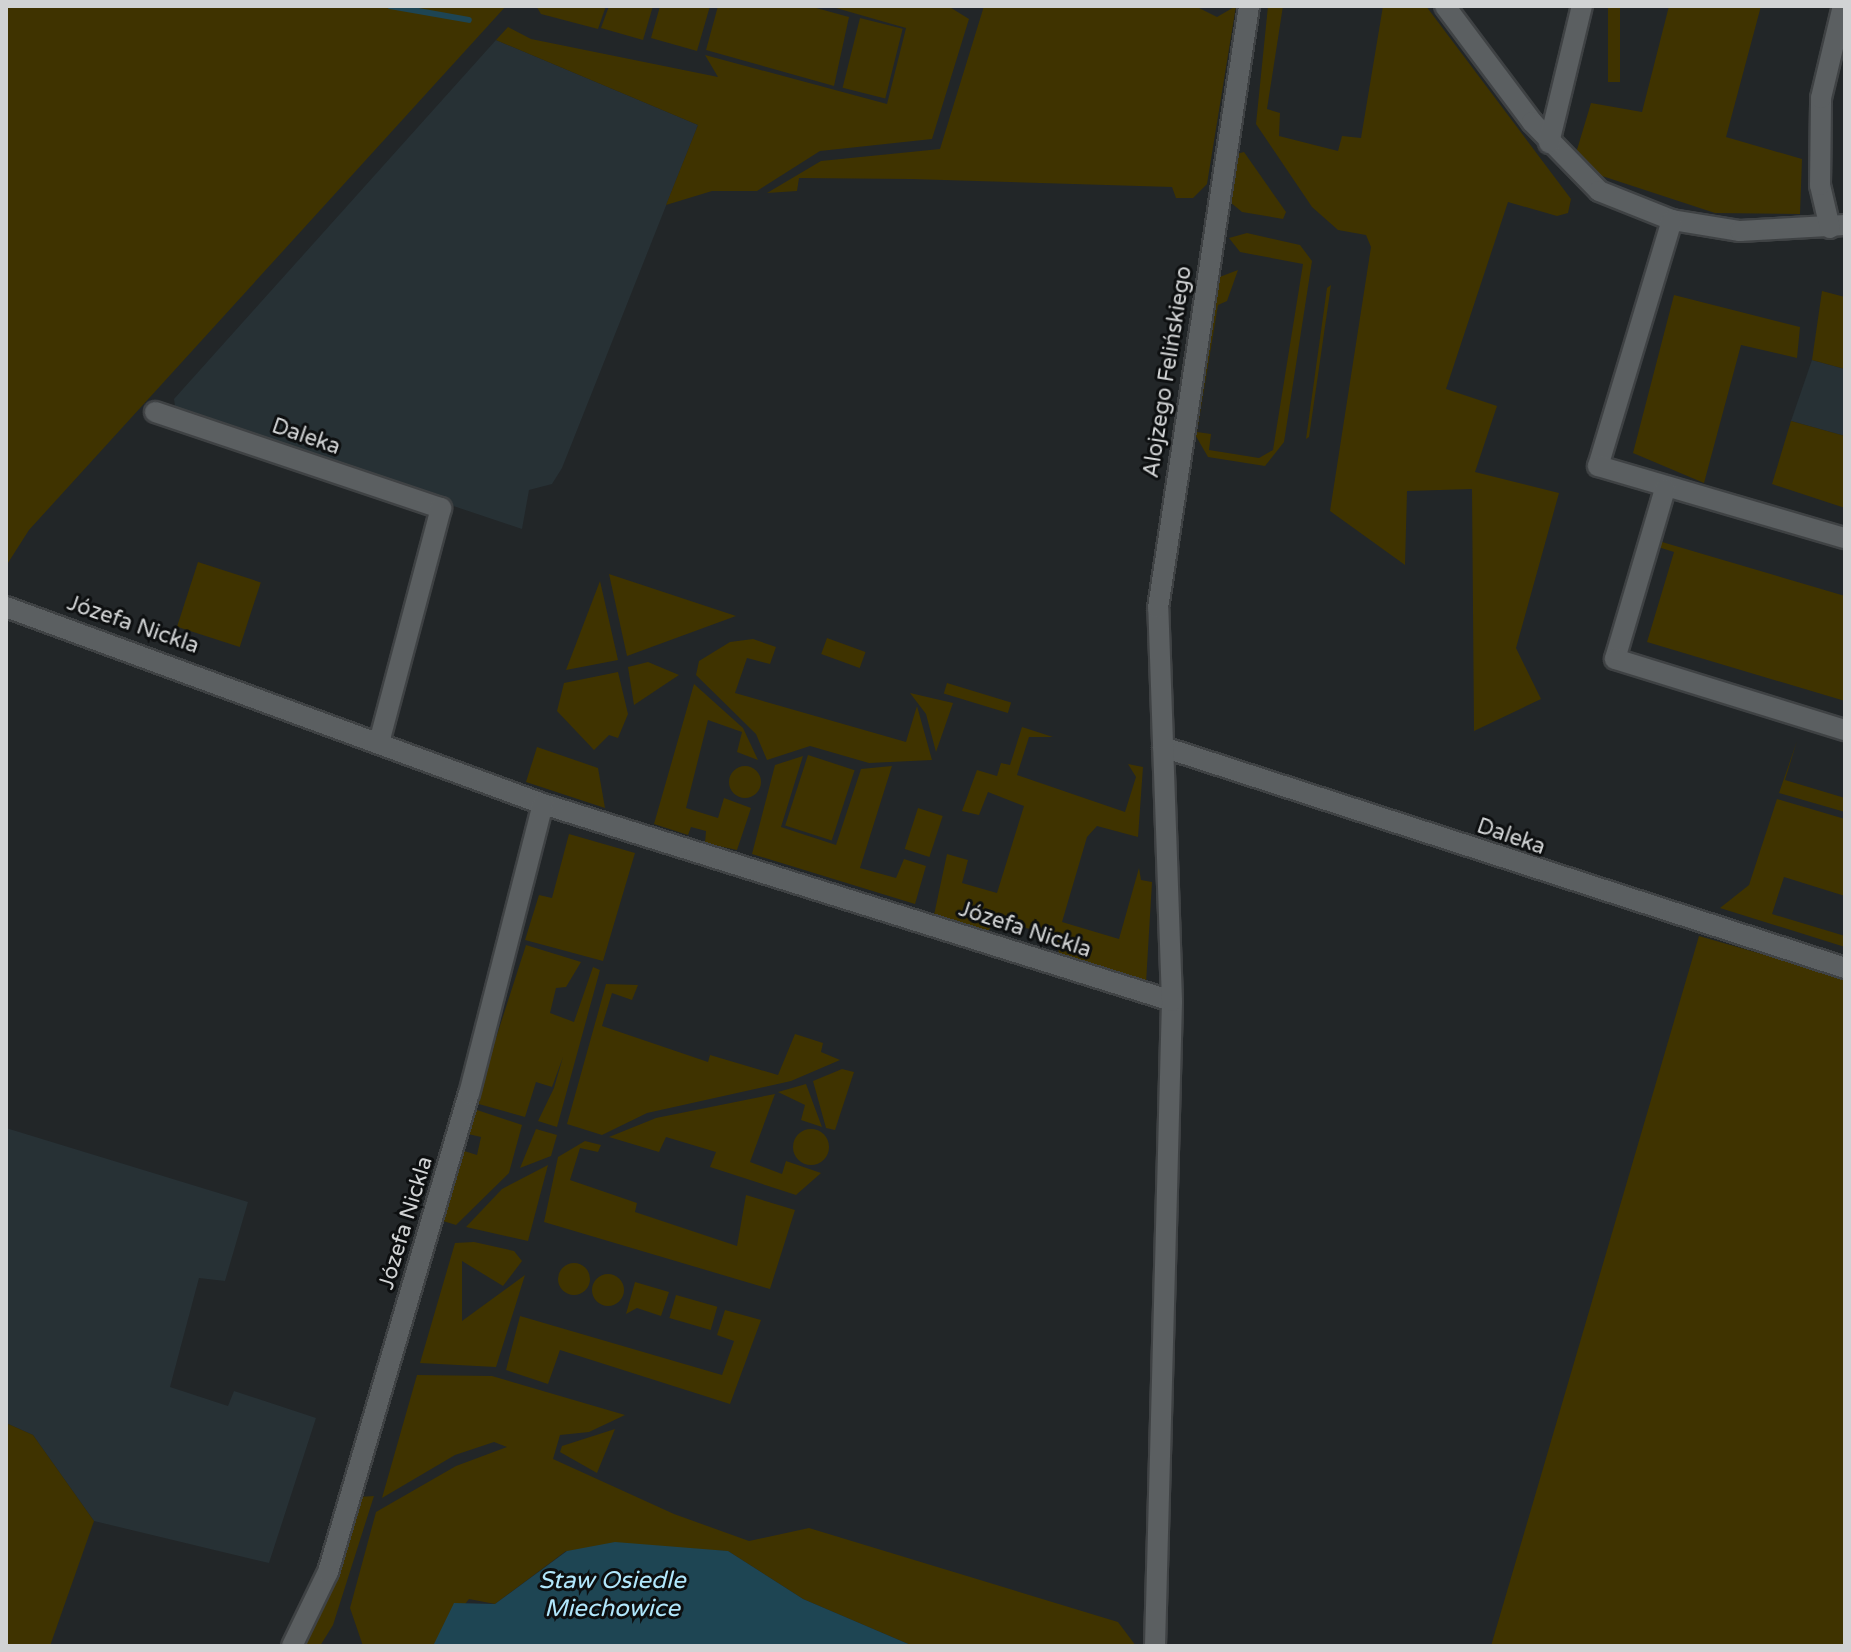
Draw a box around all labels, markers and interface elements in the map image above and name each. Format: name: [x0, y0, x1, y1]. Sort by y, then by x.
street label: Alojzego Felińskiego: [1138, 264, 1198, 480]
street label: Daleka: [268, 413, 344, 461]
street label: Józefa Nickla: [64, 590, 202, 660]
street label: Daleka: [1473, 813, 1549, 861]
street label: Józefa Nickla: [955, 896, 1095, 964]
street label: Józefa Nickla: [373, 1153, 439, 1293]
water label: Staw Osiedle Miechowice: [538, 1567, 686, 1623]

